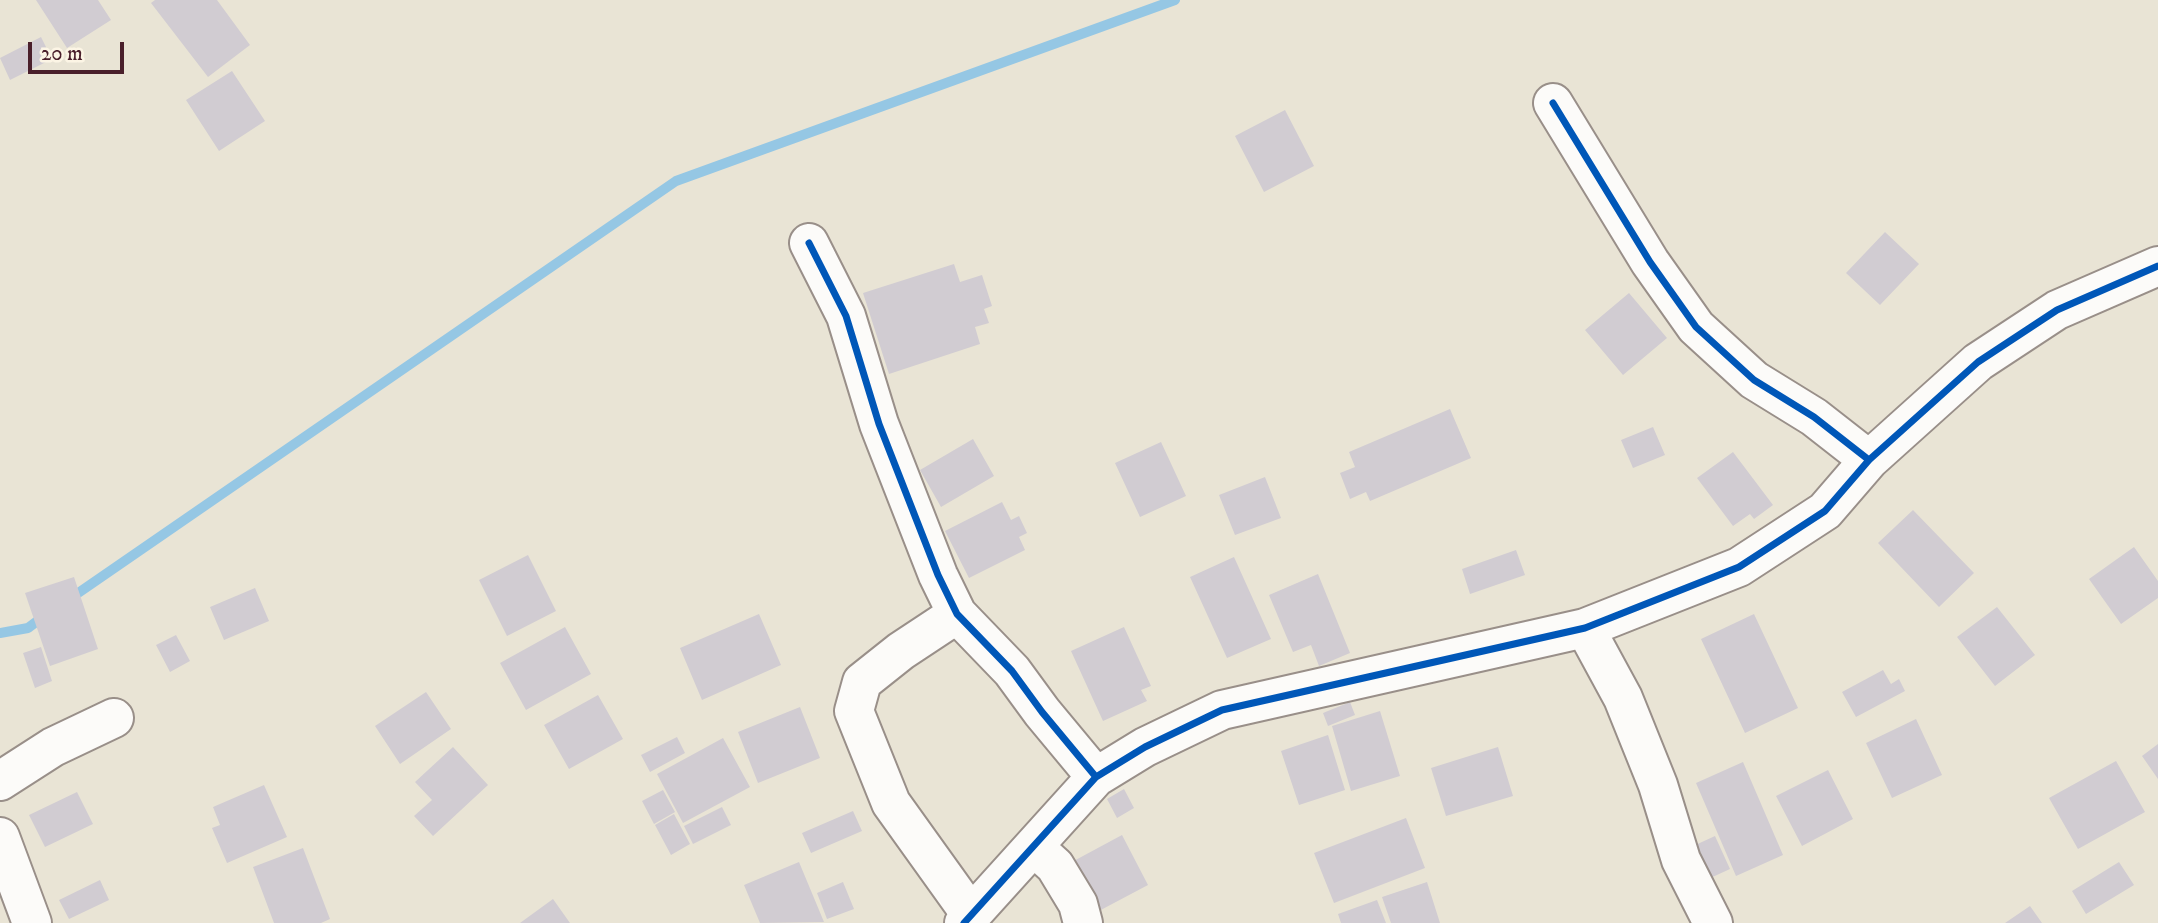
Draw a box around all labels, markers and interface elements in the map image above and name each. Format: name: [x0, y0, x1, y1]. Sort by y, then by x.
scale bar: [32, 28, 128, 72]
text: 20 m: [41, 41, 83, 67]

